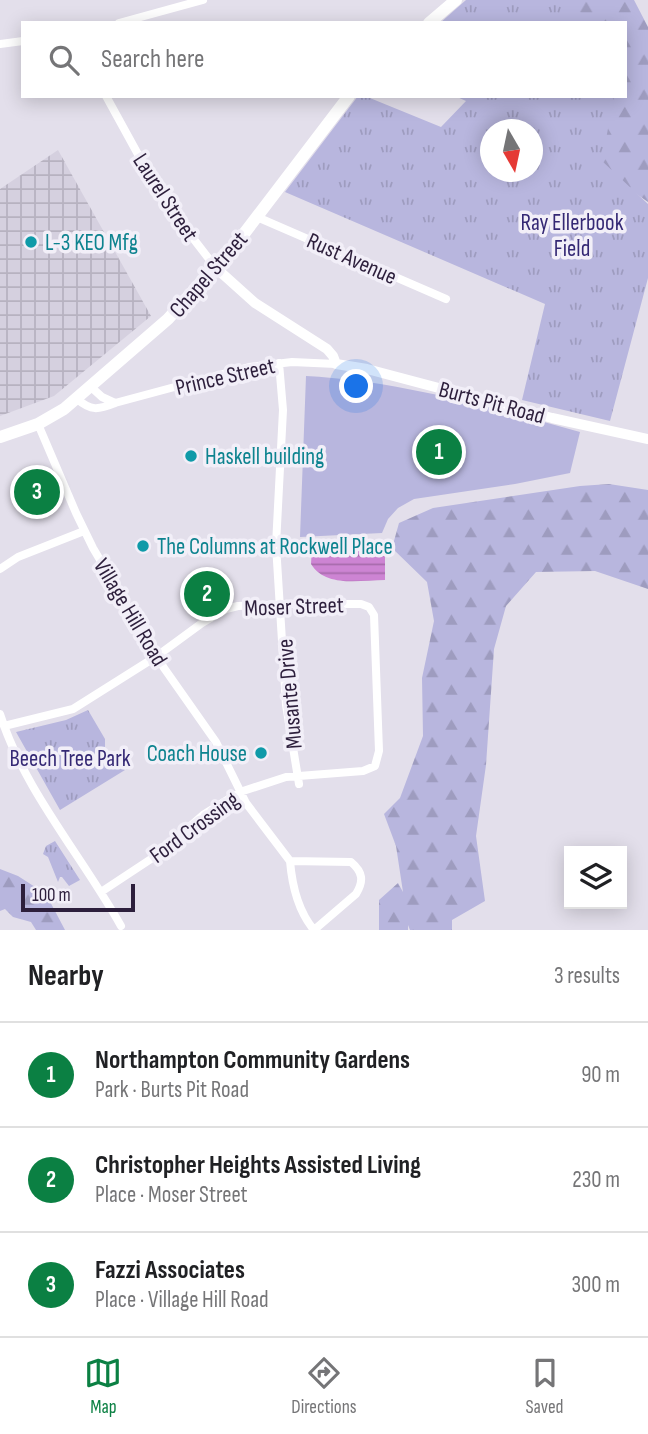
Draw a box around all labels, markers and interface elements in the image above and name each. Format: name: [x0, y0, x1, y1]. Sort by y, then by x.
search box: [21, 21, 627, 98]
icon: search: [45, 41, 83, 79]
text: Search here: [101, 44, 204, 75]
north arrow: [480, 119, 543, 182]
street label: Laurel Street: [126, 148, 204, 247]
park label: Ray Ellerbook Field: [521, 209, 624, 263]
street label: Chapel Street: [164, 226, 254, 323]
street label: Rust Avenue: [302, 227, 401, 291]
place label: L-3 KEO Mfg: [45, 229, 138, 257]
marker: L-3 KEO Mfg: [23, 234, 39, 250]
street label: Prince Street: [173, 352, 278, 402]
your location: [339, 369, 373, 403]
street label: Burts Pit Road: [436, 375, 548, 431]
pin: 1: [416, 426, 462, 478]
place label: Haskell building: [205, 443, 324, 471]
marker: Haskell building: [183, 448, 199, 464]
pin: 3: [14, 466, 60, 518]
place label: The Columns at Rockwell Place: [157, 533, 393, 561]
marker: The Columns at Rockwell Place: [135, 538, 151, 554]
street label: Village Hill Road: [87, 554, 173, 671]
pin: 2: [184, 568, 230, 620]
street label: Moser Street: [244, 591, 344, 623]
street label: Musante Drive: [271, 638, 309, 750]
place label: Coach House: [147, 740, 247, 768]
park label: Beech Tree Park: [9, 745, 131, 773]
marker: Coach House: [253, 745, 269, 761]
street label: Ford Crossing: [144, 786, 245, 870]
map controls: [564, 846, 627, 909]
button: layers: [564, 846, 627, 909]
scale bar: [21, 881, 135, 913]
text: 100 m: [32, 884, 71, 907]
text: Nearby: [28, 958, 104, 994]
text: 3 results: [554, 962, 620, 990]
text: Northampton Community Gardens: [95, 1045, 410, 1076]
text: 1: [46, 1061, 56, 1089]
text: 90 m: [581, 1061, 620, 1089]
text: Park · Burts Pit Road: [95, 1076, 249, 1104]
text: Christopher Heights Assisted Living: [95, 1150, 421, 1181]
text: 2: [46, 1166, 56, 1194]
text: 230 m: [572, 1166, 620, 1194]
text: Place · Moser Street: [95, 1181, 248, 1209]
text: Fazzi Associates: [95, 1255, 245, 1286]
text: 3: [46, 1271, 56, 1299]
text: 300 m: [571, 1271, 620, 1299]
text: Place · Village Hill Road: [95, 1286, 269, 1314]
tab: Map: [84, 1354, 122, 1419]
tab: Directions: [291, 1354, 357, 1419]
tab: Saved: [525, 1354, 564, 1419]

